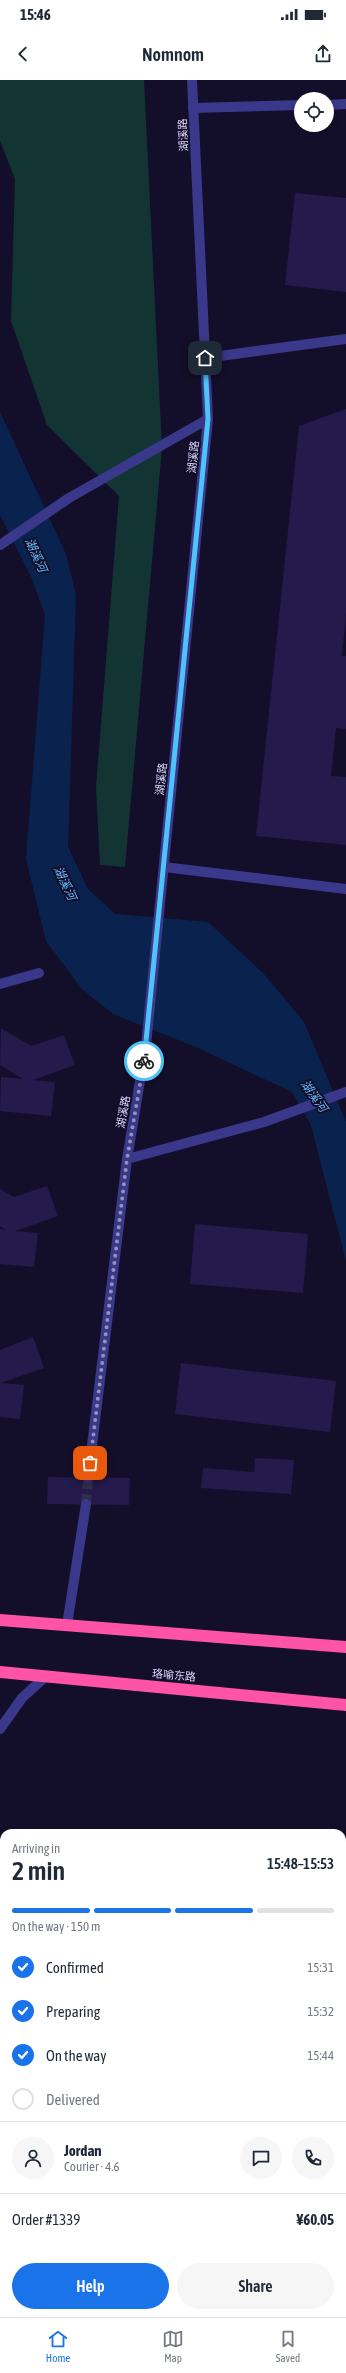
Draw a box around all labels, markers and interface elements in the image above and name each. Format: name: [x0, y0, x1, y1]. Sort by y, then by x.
text: 15:46: [20, 6, 51, 23]
icon: back: [12, 43, 34, 65]
icon: share: [312, 43, 334, 65]
text: Nomnom: [142, 44, 204, 65]
map controls: [294, 92, 334, 132]
button: locate: [294, 92, 334, 132]
street label: 湖溪路: [176, 118, 190, 152]
pin: [188, 341, 222, 375]
icon: home: [194, 347, 216, 369]
street label: 湖溪路: [185, 440, 201, 474]
water label: 湖溪河: [22, 536, 51, 576]
street label: 湖溪路: [153, 762, 169, 796]
water label: 湖溪河: [51, 864, 80, 904]
courier: [124, 1041, 164, 1081]
icon: bike: [133, 1050, 155, 1072]
water label: 湖溪河: [298, 1077, 331, 1116]
street label: 湖溪路: [114, 1095, 132, 1129]
pin: [73, 1446, 107, 1480]
icon: bag: [79, 1452, 101, 1474]
street label: 珞喻东路: [152, 1667, 196, 1683]
text: Arriving in: [12, 1841, 60, 1856]
text: 15:48–15:53: [267, 1855, 334, 1872]
text: 2 min: [12, 1856, 65, 1886]
text: On the way · 150 m: [12, 1919, 100, 1934]
icon: check: [12, 1956, 34, 1978]
text: Confirmed: [46, 1959, 104, 1976]
text: 15:31: [307, 1960, 334, 1975]
icon: check: [12, 2000, 34, 2022]
text: Preparing: [46, 2003, 100, 2020]
text: 15:32: [307, 2004, 334, 2019]
icon: check: [12, 2044, 34, 2066]
text: On the way: [46, 2047, 107, 2064]
text: 15:44: [307, 2048, 334, 2063]
text: Delivered: [46, 2091, 100, 2108]
button: person: [12, 2137, 54, 2179]
button: chat: [240, 2137, 282, 2179]
button: phone: [292, 2137, 334, 2179]
text: Jordan: [64, 2142, 102, 2159]
text: Courier · 4.6: [64, 2159, 120, 2174]
text: Order #1339: [12, 2211, 80, 2228]
text: ¥60.05: [296, 2211, 334, 2228]
button: Help: [12, 2263, 169, 2309]
button: Share: [177, 2263, 334, 2309]
tab: Home: [46, 2328, 70, 2364]
tab: Map: [162, 2328, 184, 2364]
tab: Saved: [276, 2328, 300, 2364]

